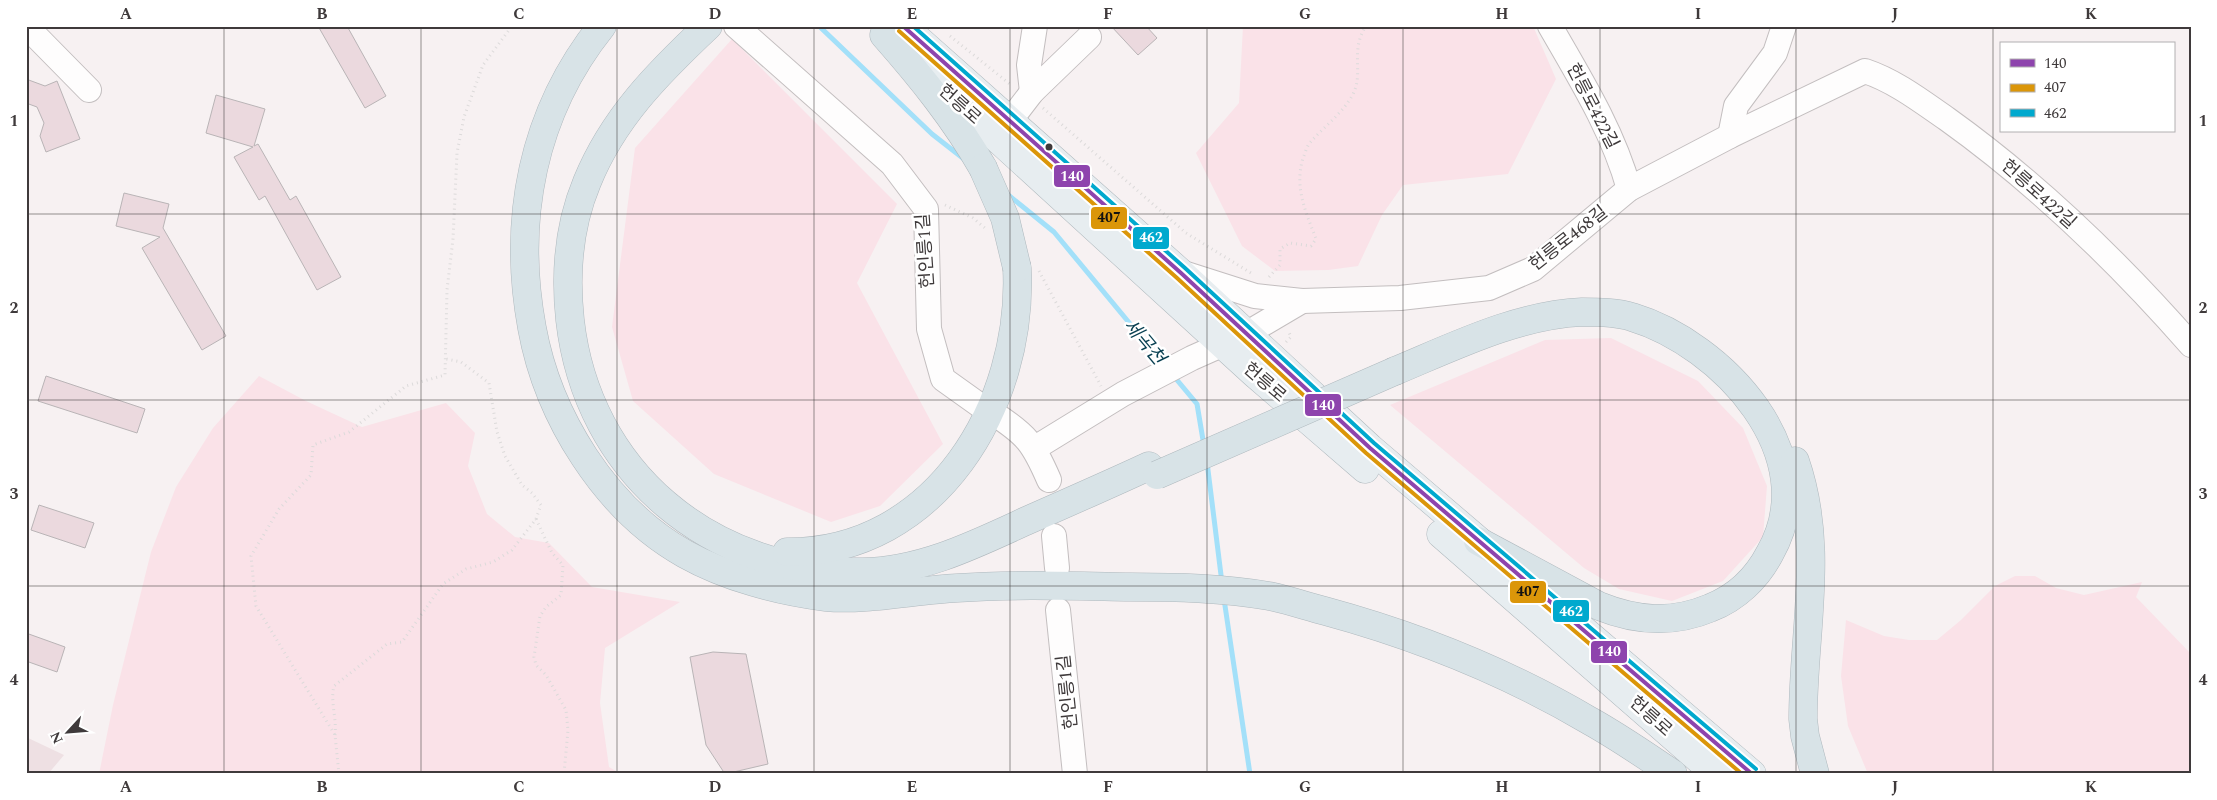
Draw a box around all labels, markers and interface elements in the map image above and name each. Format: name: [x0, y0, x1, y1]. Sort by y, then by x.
text: A: [120, 2, 133, 26]
text: B: [316, 2, 328, 26]
text: C: [513, 2, 525, 26]
text: D: [709, 2, 722, 26]
text: E: [907, 2, 917, 26]
text: F: [1103, 2, 1113, 26]
text: G: [1299, 2, 1311, 26]
text: H: [1495, 2, 1509, 26]
text: I: [1695, 2, 1701, 26]
text: J: [1892, 2, 1899, 26]
text: K: [2085, 2, 2098, 26]
legend: [2000, 42, 2174, 132]
text: 140: [2044, 52, 2067, 75]
street label: 헌릉로422길: [1559, 59, 1626, 154]
text: 407: [2044, 76, 2067, 99]
street label: 헌릉로: [932, 78, 987, 131]
text: 462: [2044, 102, 2067, 125]
text: 1: [10, 109, 18, 133]
text: 1: [2199, 109, 2207, 133]
unlabelled marker: [1044, 142, 1054, 152]
street label: 헌릉로422길: [1995, 153, 2082, 236]
line badge: 140: [1053, 164, 1091, 188]
text: 140: [1060, 166, 1084, 187]
street label: 헌릉로468길: [1523, 199, 1613, 278]
line badge: 407: [1090, 206, 1128, 230]
text: 407: [1097, 207, 1121, 228]
street label: 헌인릉1길: [909, 212, 942, 289]
line badge: 462: [1132, 226, 1170, 250]
text: 462: [1139, 227, 1163, 248]
text: 2: [10, 296, 19, 320]
text: 2: [2199, 296, 2208, 320]
water label: 세곡천: [1116, 313, 1173, 373]
street label: 헌릉로: [1237, 356, 1292, 409]
line badge: 140: [1304, 393, 1342, 417]
text: 140: [1311, 395, 1335, 416]
text: 3: [10, 482, 19, 506]
text: 3: [2199, 482, 2208, 506]
line badge: 407: [1509, 580, 1547, 604]
text: 407: [1516, 581, 1540, 602]
line badge: 462: [1552, 599, 1590, 623]
text: 462: [1559, 601, 1583, 622]
line badge: 140: [1590, 640, 1628, 664]
text: 140: [1597, 641, 1621, 662]
street label: 헌인릉1길: [1050, 653, 1085, 731]
text: 4: [10, 668, 19, 692]
text: 4: [2199, 668, 2208, 692]
street label: 헌릉로: [1623, 690, 1678, 743]
north arrow: [42, 708, 92, 758]
text: N: [45, 728, 69, 747]
text: A: [120, 775, 133, 799]
text: B: [316, 775, 328, 799]
text: C: [513, 775, 525, 799]
text: D: [709, 775, 722, 799]
text: E: [907, 775, 917, 799]
text: F: [1103, 775, 1113, 799]
text: G: [1299, 775, 1311, 799]
text: H: [1495, 775, 1509, 799]
text: I: [1695, 775, 1701, 799]
text: J: [1892, 775, 1899, 799]
text: K: [2085, 775, 2098, 799]

